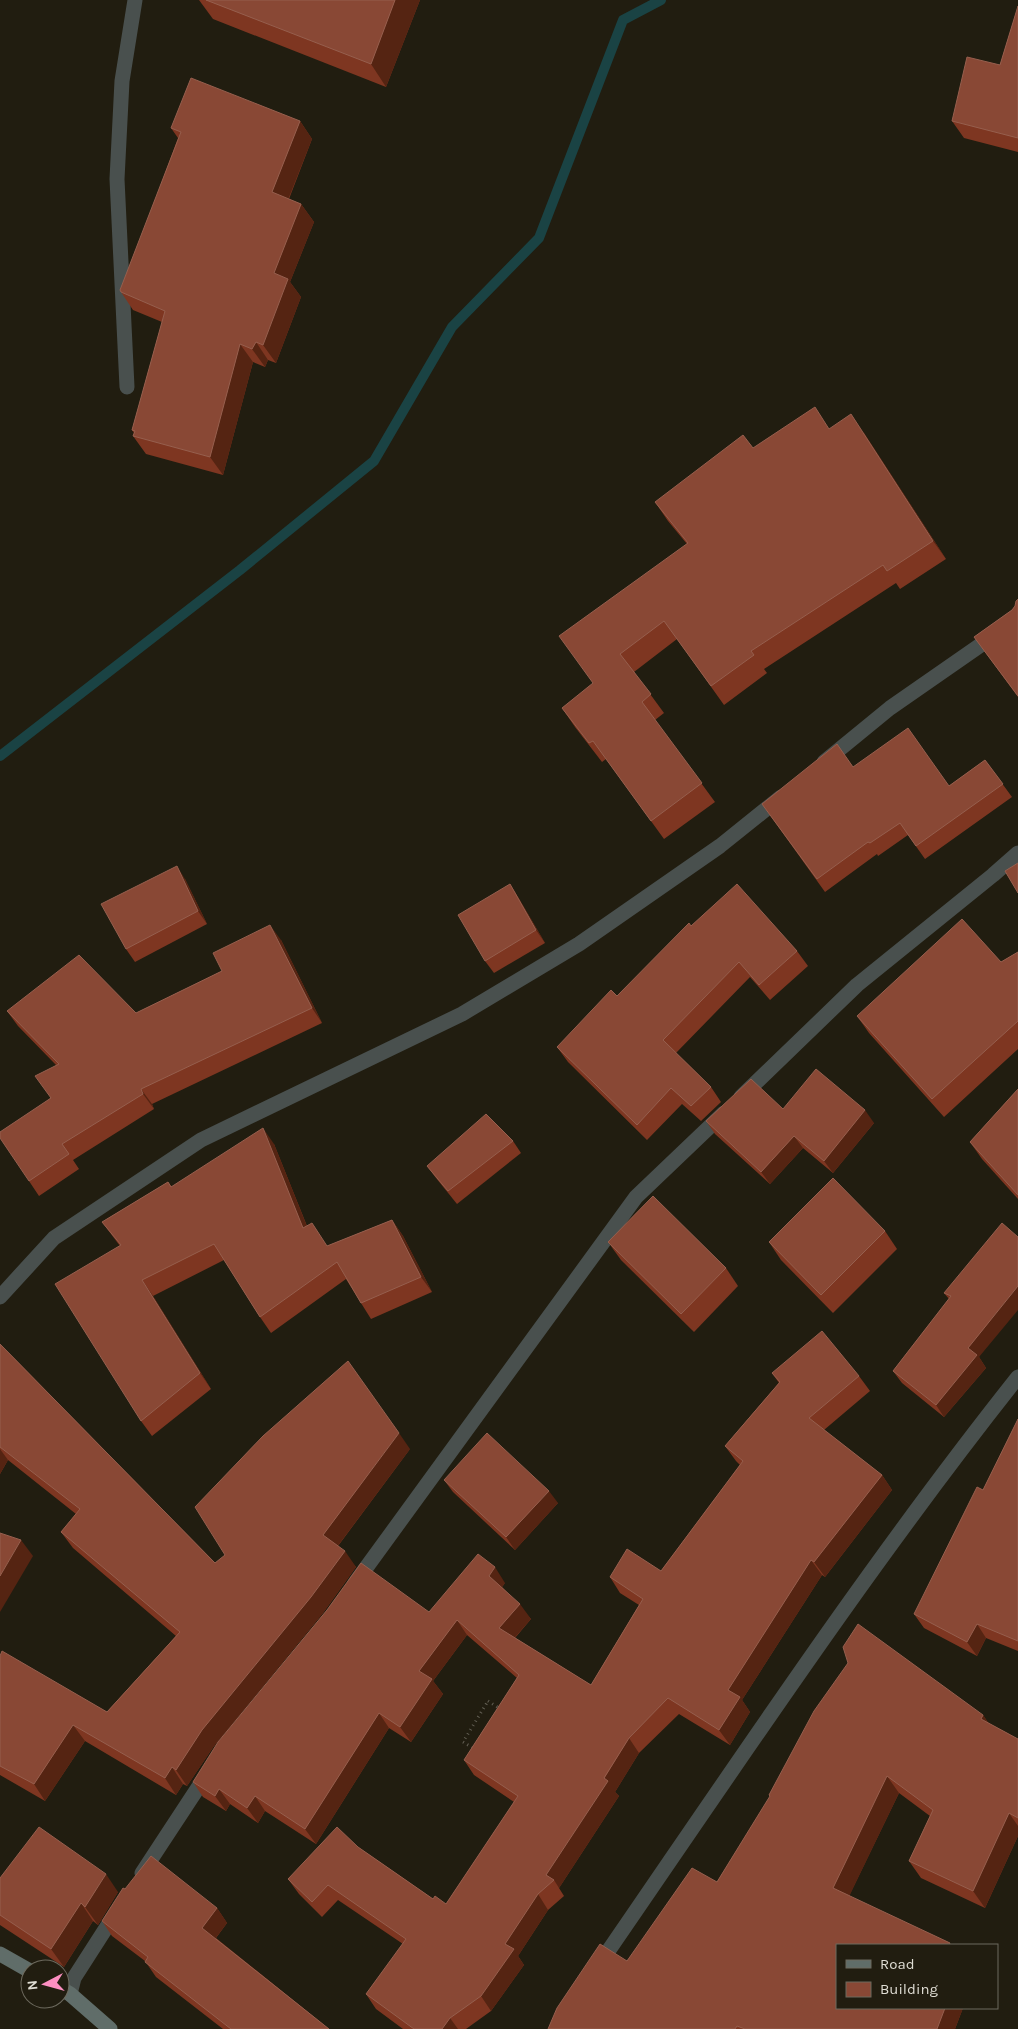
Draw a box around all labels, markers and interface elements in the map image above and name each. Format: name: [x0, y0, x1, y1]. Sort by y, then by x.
legend: [836, 1944, 998, 2009]
text: Road: [880, 1955, 915, 1973]
north arrow: [20, 1959, 70, 2009]
text: N: [24, 1979, 42, 1991]
text: Building: [880, 1980, 938, 1998]

